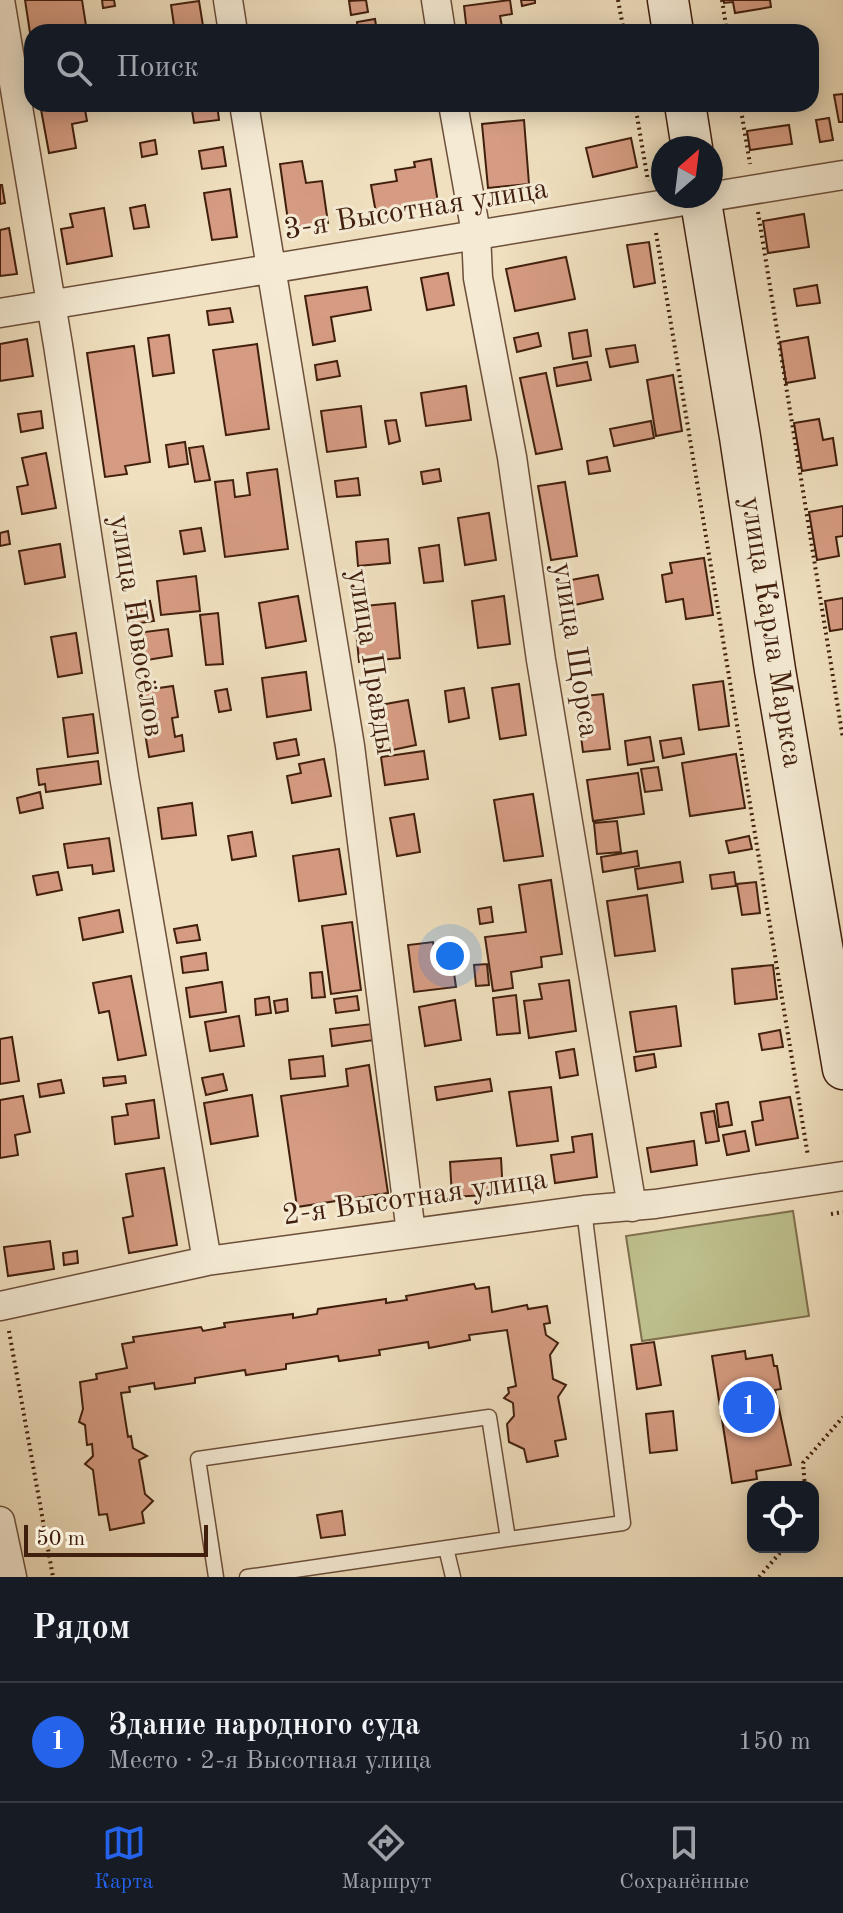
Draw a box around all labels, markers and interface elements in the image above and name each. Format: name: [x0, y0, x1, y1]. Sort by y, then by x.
search box: [24, 24, 819, 112]
icon: search: [52, 46, 96, 90]
text: Поиск: [116, 53, 199, 83]
north arrow: [651, 136, 723, 208]
street label: 3-я Высотная улица: [282, 174, 550, 246]
street label: улица Карла Маркса: [735, 494, 807, 770]
street label: улица Новосёлов: [104, 513, 168, 739]
street label: улица Щорса: [546, 560, 604, 740]
street label: улица Правды: [341, 567, 401, 757]
your location: [430, 936, 470, 976]
street label: 2-я Высотная улица: [281, 1165, 550, 1231]
pin: 1: [723, 1377, 775, 1437]
map controls: [747, 1481, 819, 1553]
button: locate: [747, 1481, 819, 1553]
scale bar: [24, 1521, 208, 1557]
text: 50 m: [36, 1528, 85, 1550]
text: Рядом: [32, 1612, 131, 1646]
text: Здание народного суда: [108, 1711, 420, 1741]
text: 1: [50, 1729, 66, 1755]
text: 150 m: [738, 1729, 811, 1755]
text: Место · 2-я Высотная улица: [108, 1748, 432, 1774]
tab: Карта: [94, 1821, 153, 1896]
tab: Маршрут: [341, 1821, 432, 1896]
tab: Сохранённые: [619, 1821, 749, 1896]

